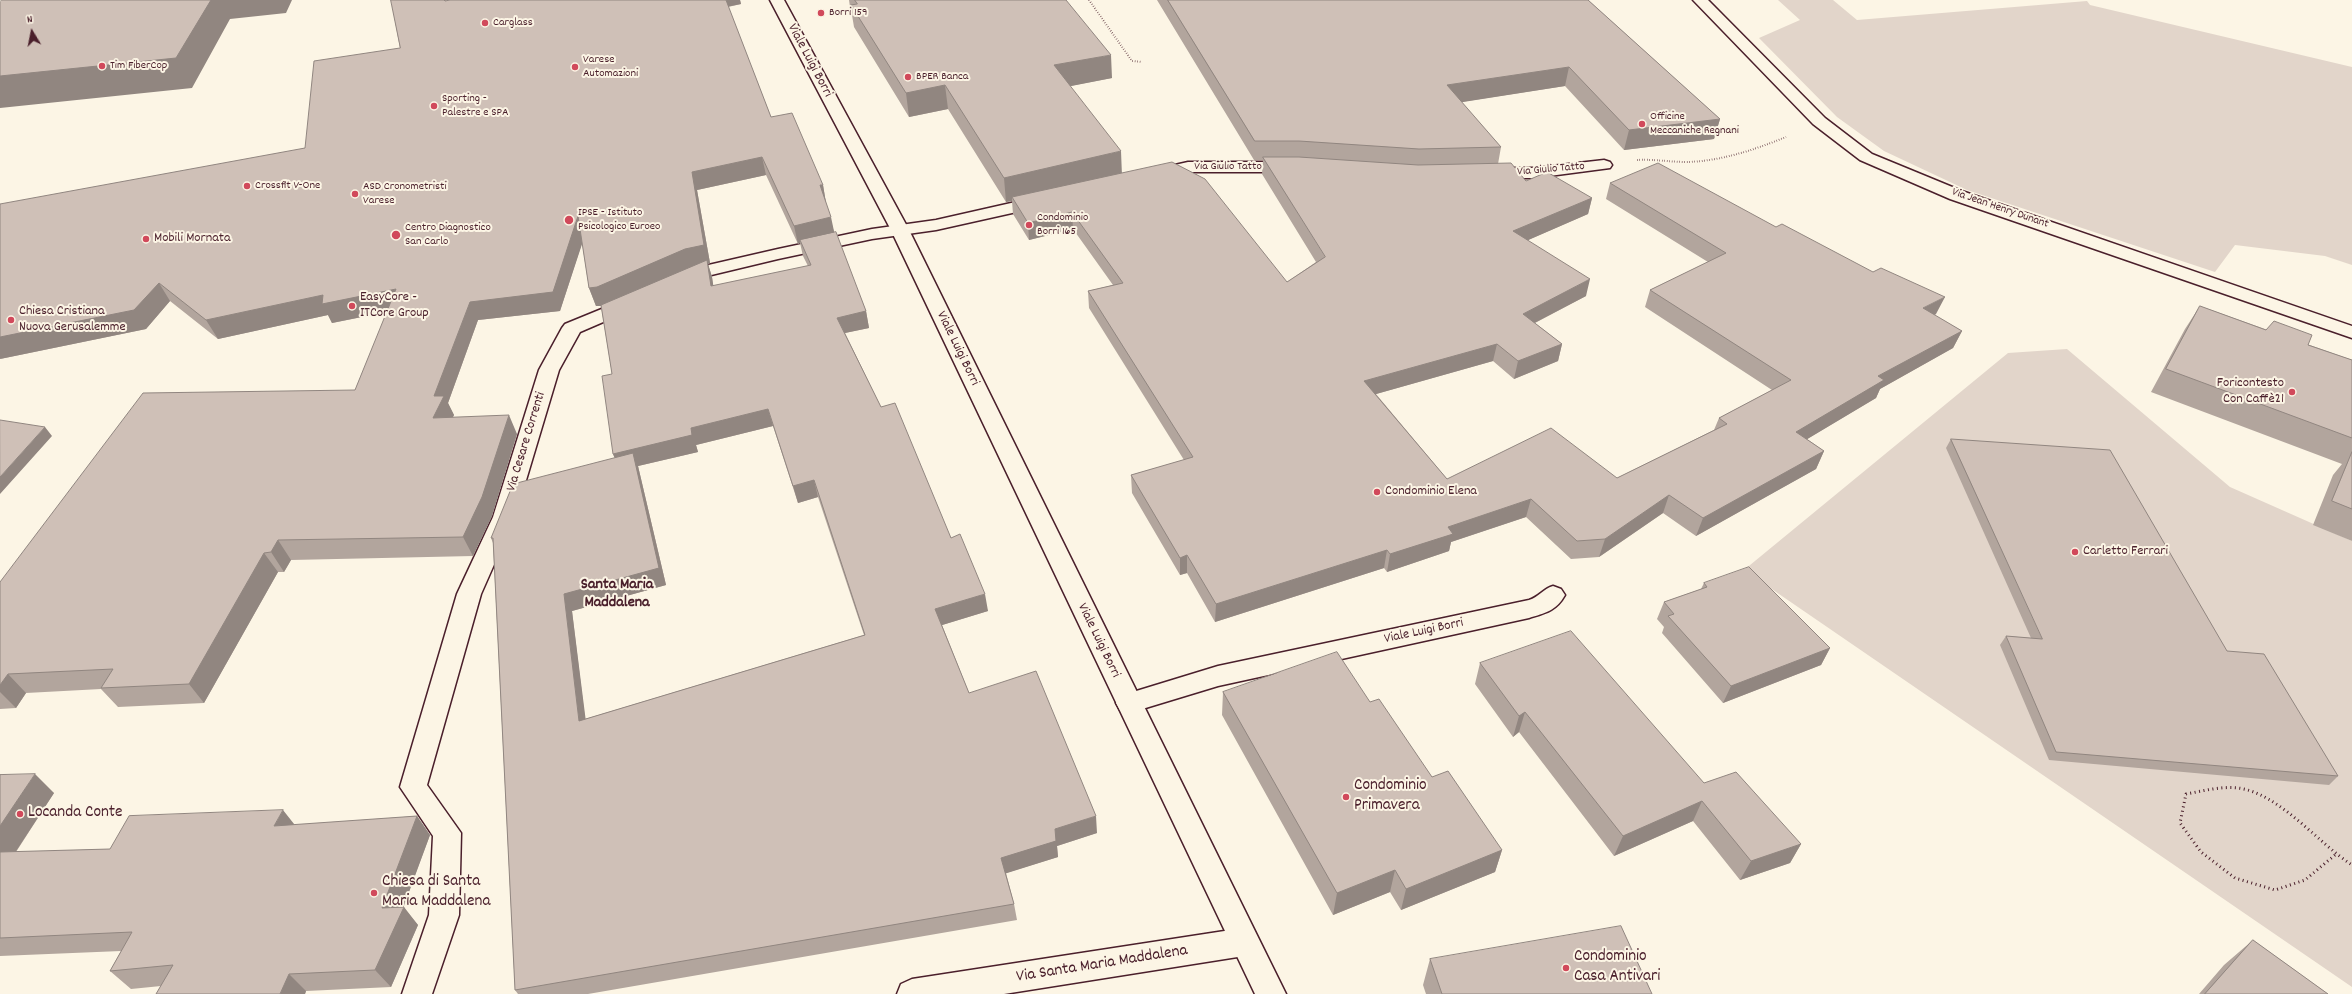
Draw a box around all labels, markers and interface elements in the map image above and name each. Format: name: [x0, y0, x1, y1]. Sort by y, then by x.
place label: Borri 159: [829, 6, 868, 20]
marker: Borri 159: [816, 8, 826, 18]
north arrow: [12, 12, 52, 52]
text: N: [26, 12, 34, 29]
place label: Carglass: [493, 16, 533, 30]
marker: Carglass: [480, 18, 490, 28]
street label: Viale Luigi Borri: [783, 21, 835, 101]
place label: Varese Automazioni: [583, 53, 638, 81]
place label: Tim FiberCop: [110, 59, 167, 73]
marker: Tim FiberCop: [97, 61, 107, 71]
marker: Varese Automazioni: [570, 62, 580, 72]
place label: BPER Banca: [916, 70, 968, 84]
marker: BPER Banca: [903, 72, 913, 82]
place label: Sporting - Palestre e SPA: [442, 92, 508, 120]
marker: Sporting - Palestre e SPA: [429, 101, 439, 111]
place label: Officine Meccaniche Regnani: [1650, 110, 1739, 138]
marker: Officine Meccaniche Regnani: [1637, 119, 1647, 129]
street label: Via Giulio Tatto: [1194, 160, 1262, 174]
street label: Via Giulio Tatto: [1517, 160, 1585, 180]
place label: Crossfit V-One: [255, 179, 320, 193]
place label: ASD Cronometristi Varese: [363, 180, 447, 208]
marker: Crossfit V-One: [242, 181, 252, 191]
street label: Via Jean Henry Dunant: [1950, 186, 2050, 232]
marker: ASD Cronometristi Varese: [350, 189, 360, 199]
place label: IPSE - Istituto Psicologico Euroeo: [578, 206, 660, 234]
place label: Condominio Borri 165: [1037, 211, 1088, 239]
marker: IPSE - Istituto Psicologico Euroeo: [563, 214, 575, 226]
marker: Condominio Borri 165: [1024, 220, 1034, 230]
place label: Centro Diagnostico San Carlo: [405, 221, 491, 249]
marker: Centro Diagnostico San Carlo: [390, 229, 402, 241]
place label: Mobili Mornata: [154, 231, 231, 247]
marker: Mobili Mornata: [141, 234, 151, 244]
place label: EasyCore - ITCore Group: [360, 290, 429, 322]
marker: EasyCore - ITCore Group: [347, 301, 357, 311]
place label: Chiesa Cristiana Nuova Gerusalemme: [19, 304, 126, 336]
street label: Viale Luigi Borri: [932, 309, 982, 389]
marker: Chiesa Cristiana Nuova Gerusalemme: [6, 315, 16, 325]
place label: Foricontesto Con Caffè21: [2217, 376, 2284, 408]
marker: Foricontesto Con Caffè21: [2287, 387, 2297, 397]
street label: Via Cesare Correnti: [504, 390, 550, 494]
place label: Condominio Elena: [1385, 484, 1477, 500]
marker: Condominio Elena: [1372, 487, 1382, 497]
place label: Carletto Ferrari: [2083, 544, 2168, 560]
marker: Carletto Ferrari: [2070, 547, 2080, 557]
district label: Santa Maria Maddalena: [581, 576, 653, 614]
street label: Viale Luigi Borri: [1073, 601, 1123, 681]
street label: Viale Luigi Borri: [1383, 615, 1465, 649]
place label: Condominio Primavera: [1354, 777, 1427, 817]
marker: Condominio Primavera: [1341, 792, 1351, 802]
place label: Locanda Conte: [28, 804, 123, 824]
marker: Locanda Conte: [15, 809, 25, 819]
place label: Chiesa di Santa Maria Maddalena: [382, 873, 490, 913]
marker: Chiesa di Santa Maria Maddalena: [369, 888, 379, 898]
street label: Via Santa Maria Maddalena: [1015, 941, 1189, 989]
place label: Condominio Casa Antivari: [1574, 948, 1660, 988]
marker: Condominio Casa Antivari: [1561, 963, 1571, 973]

